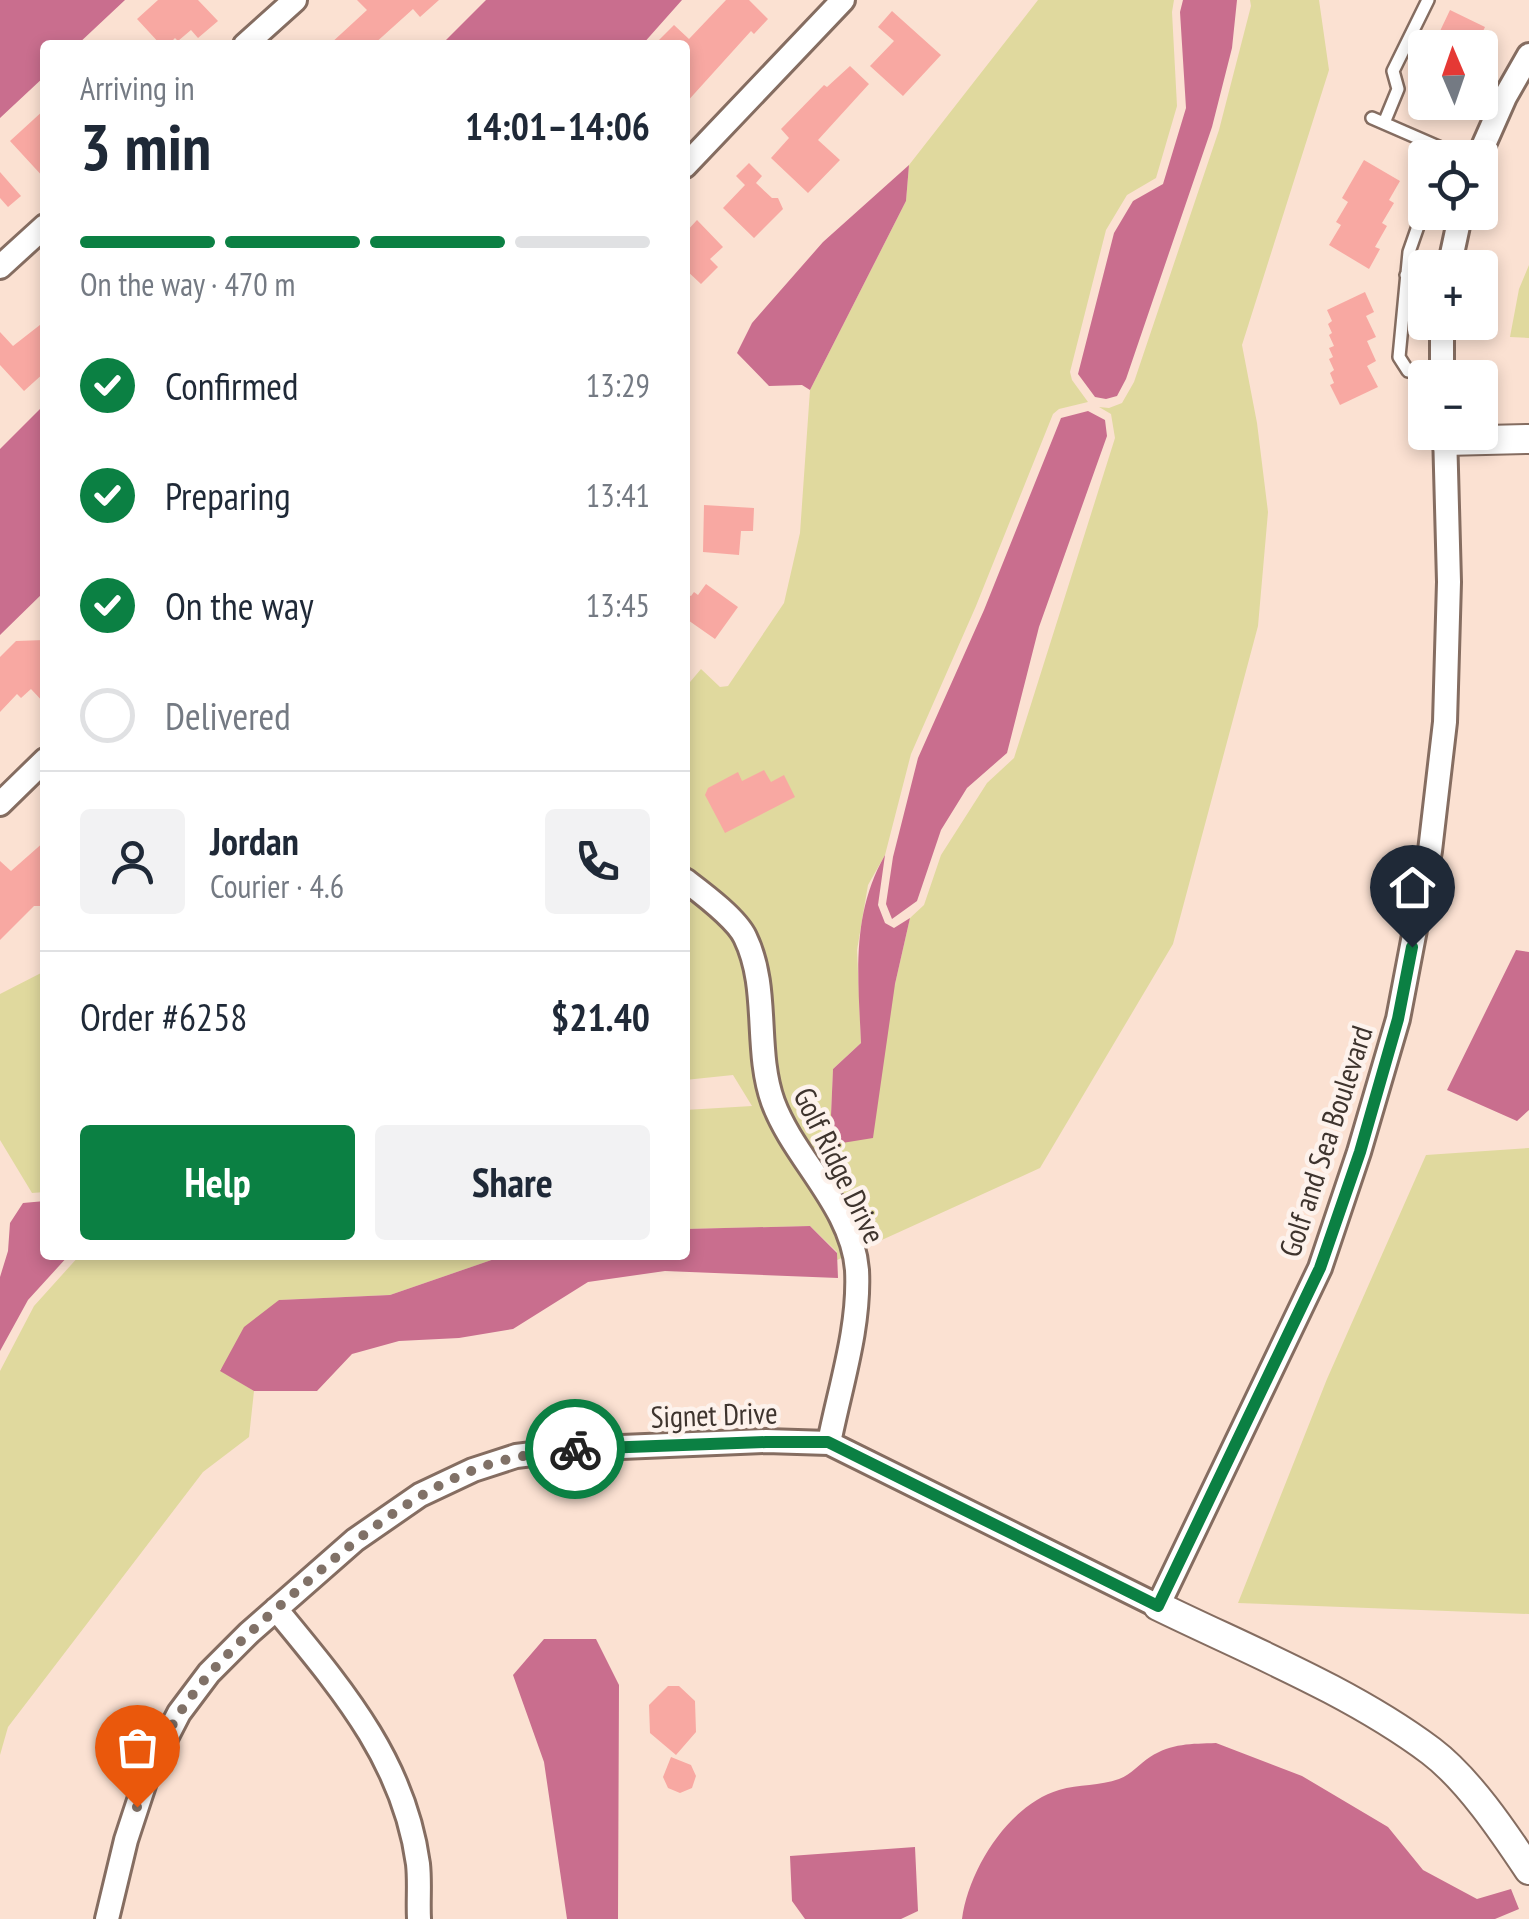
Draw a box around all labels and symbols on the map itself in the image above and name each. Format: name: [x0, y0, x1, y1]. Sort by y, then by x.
north arrow: [1408, 30, 1498, 120]
pin: [1370, 845, 1455, 948]
street label: Golf and Sea Boulevard: [1269, 1020, 1381, 1262]
street label: Golf Ridge Drive: [785, 1081, 895, 1249]
street label: Signet Drive: [650, 1392, 778, 1436]
courier: [525, 1399, 625, 1499]
pin: [95, 1705, 180, 1808]

